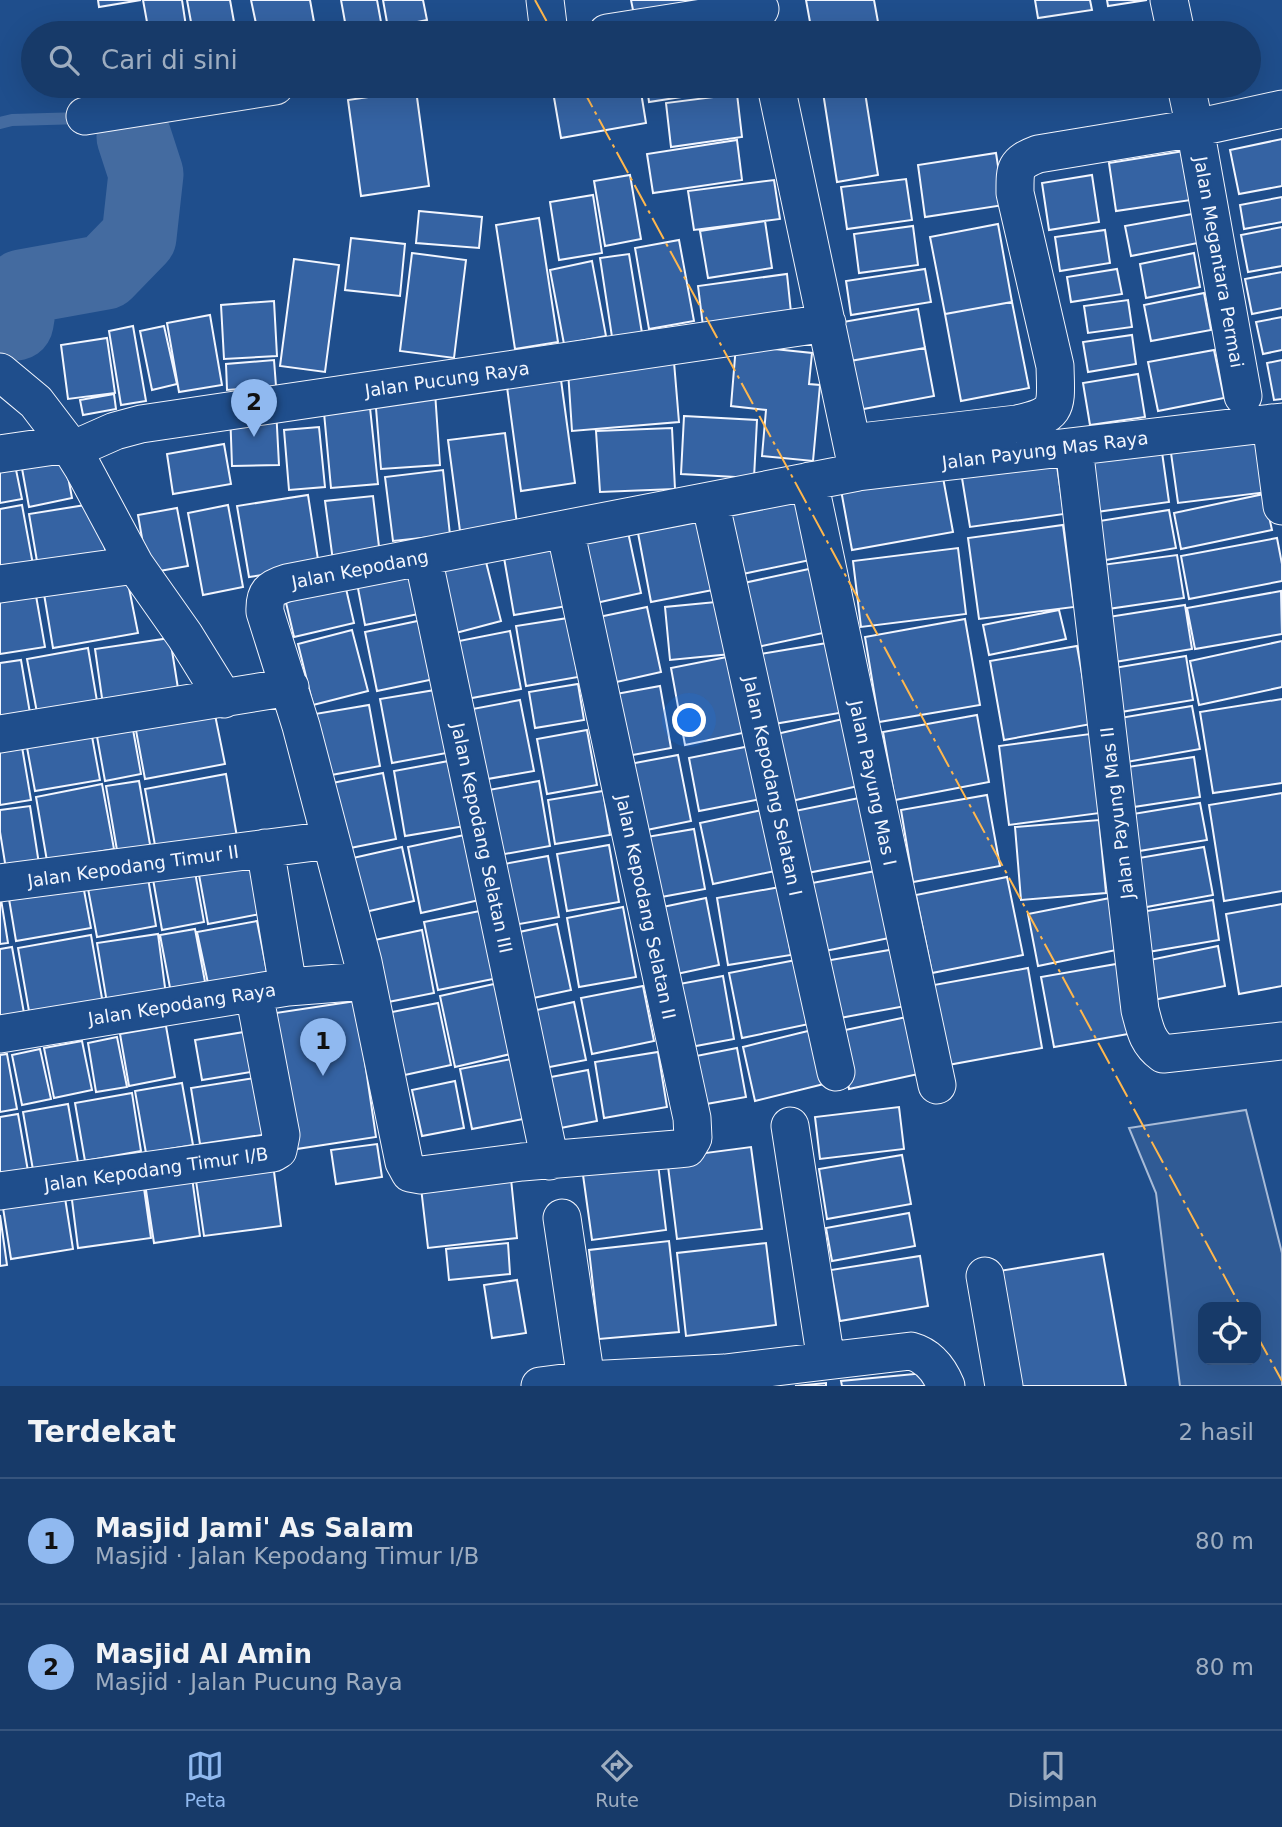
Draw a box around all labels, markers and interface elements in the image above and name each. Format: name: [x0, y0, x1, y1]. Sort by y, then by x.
search box: [21, 21, 1261, 98]
icon: search: [45, 41, 83, 79]
text: Cari di sini: [101, 45, 238, 75]
street label: Jalan Megantara Permai: [1190, 154, 1248, 369]
street label: Jalan Pucung Raya: [362, 357, 531, 401]
pin: 2: [231, 379, 277, 437]
street label: Jalan Payung Mas Raya: [940, 427, 1149, 473]
street label: Jalan Kepodang: [289, 545, 430, 593]
street label: Jalan Kepodang Selatan I: [739, 673, 807, 898]
street label: Jalan Payung Mas I: [845, 698, 901, 867]
your location: [672, 703, 706, 737]
street label: Jalan Kepodang Selatan III: [447, 720, 517, 955]
street label: Jalan Payung Mas II: [1096, 726, 1138, 901]
street label: Jalan Kepodang Selatan II: [612, 792, 680, 1021]
street label: Jalan Kepodang Timur II: [25, 841, 240, 891]
street label: Jalan Kepodang Raya: [86, 979, 277, 1029]
pin: 1: [300, 1018, 346, 1076]
street label: Jalan Kepodang Timur I/B: [42, 1143, 269, 1195]
map controls: [1198, 1302, 1261, 1365]
button: locate: [1198, 1302, 1261, 1365]
text: Terdekat: [28, 1414, 176, 1449]
text: 2 hasil: [1179, 1419, 1254, 1445]
text: Masjid Jami' As Salam: [95, 1513, 414, 1543]
text: 1: [43, 1528, 59, 1554]
text: 80 m: [1195, 1528, 1254, 1554]
text: Masjid · Jalan Kepodang Timur I/B: [95, 1543, 479, 1569]
text: Masjid Al Amin: [95, 1639, 312, 1669]
text: 2: [43, 1654, 59, 1680]
text: 80 m: [1195, 1654, 1254, 1680]
text: Masjid · Jalan Pucung Raya: [95, 1669, 403, 1695]
tab: Peta: [185, 1747, 226, 1811]
tab: Rute: [595, 1747, 639, 1811]
tab: Disimpan: [1008, 1747, 1097, 1811]

